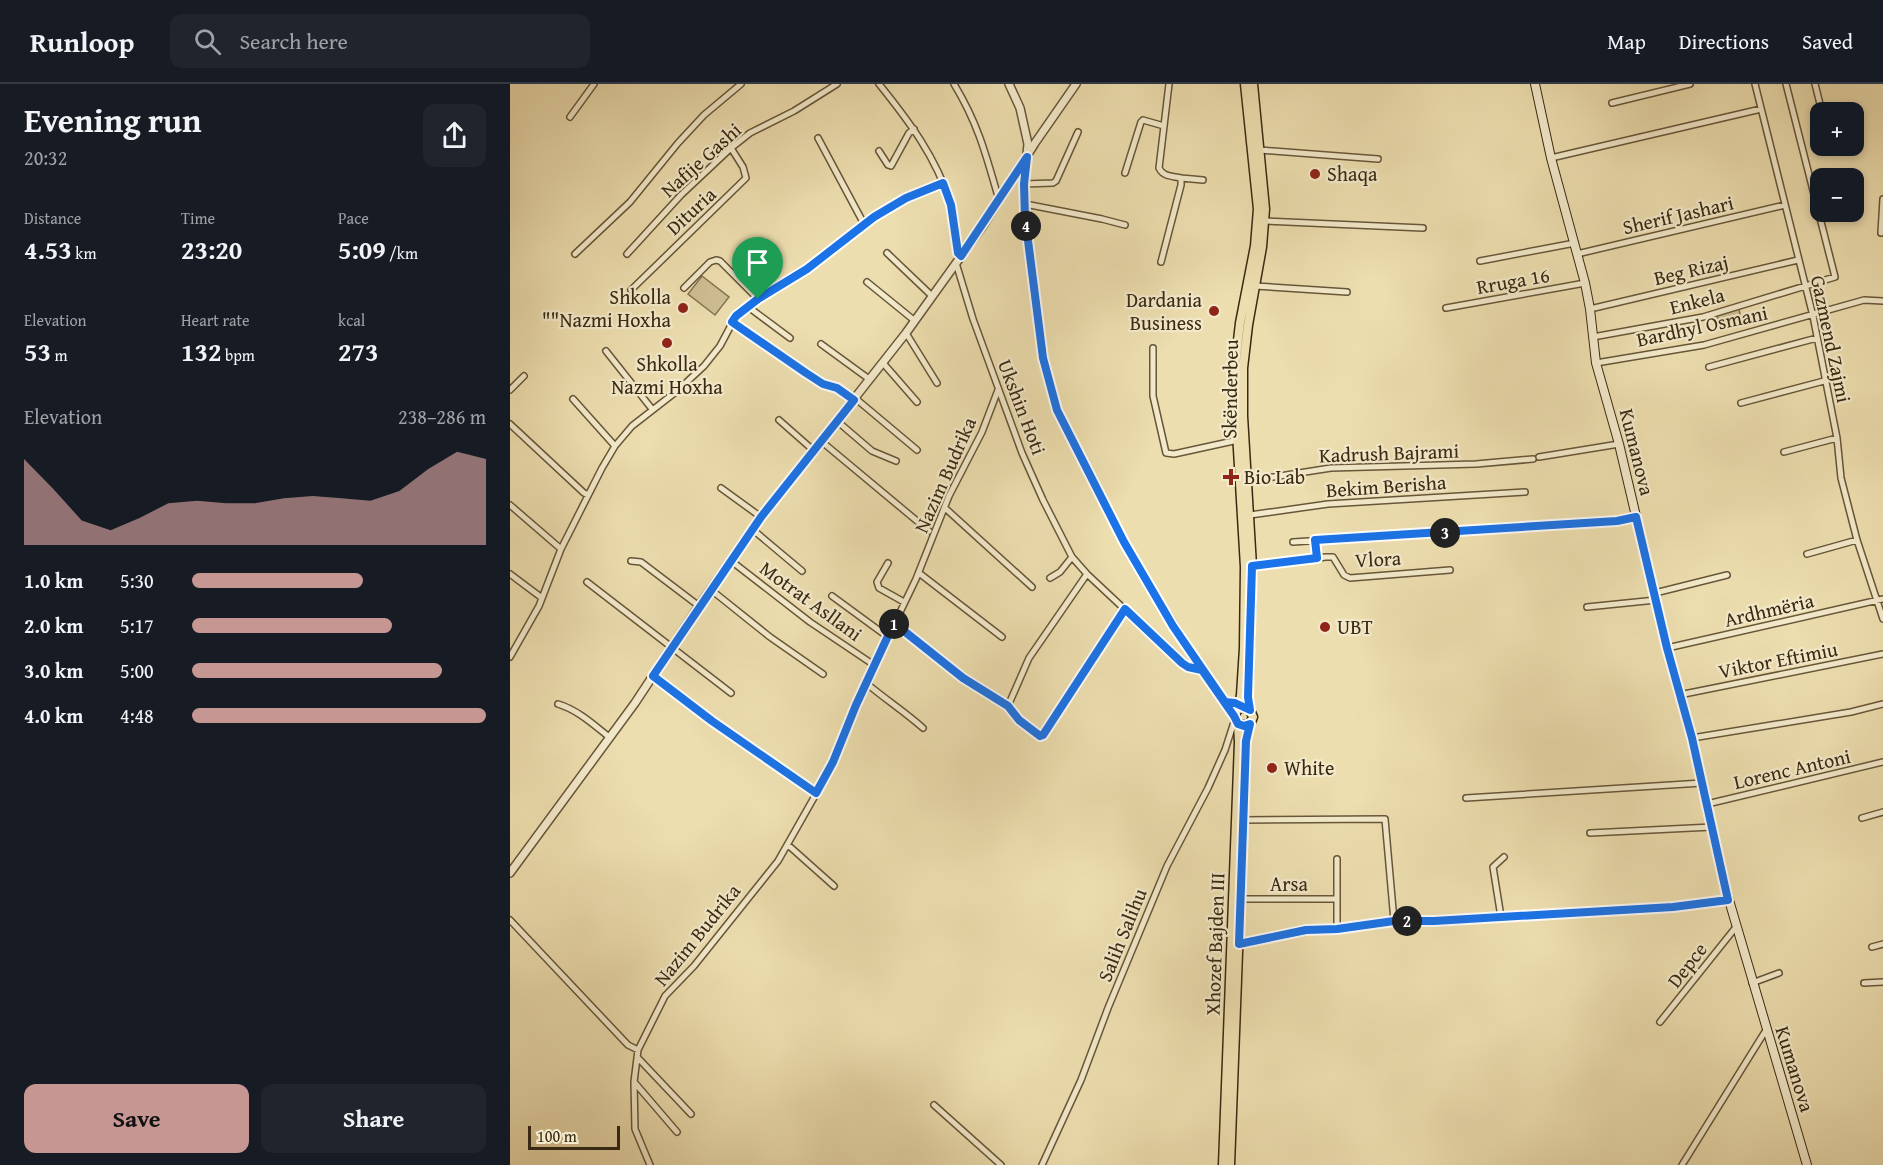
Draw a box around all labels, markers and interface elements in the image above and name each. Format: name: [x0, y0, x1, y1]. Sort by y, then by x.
search box: [170, 14, 590, 68]
text: Runloop: [30, 21, 134, 62]
icon: search: [191, 25, 224, 58]
text: Search here: [239, 25, 348, 57]
text: Map: [1607, 26, 1646, 57]
text: Directions: [1679, 26, 1769, 57]
text: Saved: [1802, 26, 1853, 57]
text: Evening run: [24, 96, 201, 144]
map controls: [1810, 102, 1864, 222]
button: +: [1810, 102, 1864, 156]
button: share: [423, 104, 486, 167]
street label: Nafije Gashi: [654, 115, 748, 204]
text: 20:32: [24, 143, 67, 172]
place label: Shaqa: [1327, 159, 1378, 188]
marker: Shaqa: [1308, 167, 1322, 181]
button: −: [1810, 168, 1864, 222]
street label: Dituria: [659, 180, 723, 241]
street label: Sherif Jashari: [1619, 188, 1737, 241]
text: Distance: [24, 206, 81, 230]
text: Time: [181, 206, 215, 230]
text: Pace: [338, 206, 369, 230]
pin: 4: [1011, 211, 1041, 241]
text: 4: [1022, 214, 1030, 238]
text: 4.53: [24, 230, 72, 269]
text: 23:20: [181, 230, 242, 269]
text: 5:09: [338, 230, 386, 269]
pin: [732, 237, 783, 299]
text: km: [72, 241, 96, 265]
text: /km: [386, 241, 418, 265]
icon: arrive: [741, 246, 774, 279]
street label: Beg Rizaj: [1651, 247, 1731, 292]
street label: Rruga 16: [1474, 260, 1552, 301]
street label: Gazmend Zajmi: [1804, 273, 1859, 406]
street label: Enkela: [1666, 280, 1728, 321]
place label: Shkolla ""Nazmi Hoxha: [542, 282, 672, 334]
place label: Dardania Business: [1126, 285, 1203, 337]
street label: Bardhyl Osmani: [1634, 297, 1771, 354]
marker: Shkolla ""Nazmi Hoxha: [676, 301, 690, 315]
marker: Dardania Business: [1207, 304, 1221, 318]
text: Elevation: [24, 308, 87, 332]
text: Heart rate: [181, 308, 250, 332]
text: kcal: [338, 308, 365, 332]
text: 53: [24, 332, 51, 371]
text: 132: [181, 332, 221, 371]
text: 273: [338, 332, 378, 371]
marker: Shkolla Nazmi Hoxha: [660, 336, 674, 350]
street label: Skënderbeu: [1214, 339, 1245, 439]
text: m: [51, 343, 68, 367]
text: bpm: [221, 343, 255, 367]
place label: Shkolla Nazmi Hoxha: [611, 349, 723, 401]
street label: Ukshin Hoti: [991, 355, 1054, 459]
text: Elevation: [24, 402, 102, 431]
text: 238–286 m: [398, 402, 486, 431]
street label: Kumanova: [1613, 405, 1662, 499]
street label: Nazim Budrika: [906, 412, 983, 537]
street label: Kadrush Bajrami: [1318, 436, 1460, 469]
place label: Bio Lab: [1244, 462, 1305, 491]
street label: Bekim Berisha: [1325, 467, 1448, 504]
marker: Bio Lab: [1222, 468, 1240, 486]
pin: 3: [1430, 518, 1460, 548]
text: 3: [1441, 521, 1449, 545]
street label: Vlora: [1354, 543, 1402, 574]
street label: Motrat Asllani: [754, 554, 869, 648]
text: 1.0 km: [24, 566, 83, 595]
text: 5:30: [120, 566, 154, 595]
street label: Ardhmëria: [1721, 585, 1817, 634]
pin: 1: [879, 609, 909, 639]
text: 2.0 km: [24, 611, 83, 640]
text: 5:17: [120, 611, 154, 640]
text: 1: [890, 612, 898, 636]
place label: UBT: [1337, 612, 1373, 641]
marker: UBT: [1318, 620, 1332, 634]
street label: Viktor Eftimiu: [1716, 634, 1840, 685]
text: 3.0 km: [24, 656, 83, 685]
text: 5:00: [120, 656, 154, 685]
text: 4.0 km: [24, 701, 83, 730]
text: 4:48: [120, 701, 154, 730]
street label: Lorenc Antoni: [1731, 741, 1854, 796]
place label: White: [1284, 753, 1334, 782]
marker: White: [1265, 761, 1279, 775]
street label: Arsa: [1270, 869, 1308, 898]
street label: Xhozef Bajden III: [1198, 872, 1231, 1016]
street label: Nazim Budrika: [646, 877, 747, 992]
street label: Salih Salihu: [1090, 884, 1154, 986]
pin: 2: [1392, 906, 1422, 936]
text: 2: [1403, 909, 1411, 933]
street label: Depce: [1660, 936, 1714, 994]
street label: Kumanova: [1769, 1022, 1822, 1116]
button: Save: [24, 1084, 249, 1153]
button: Share: [261, 1084, 486, 1153]
scale bar: [528, 1123, 620, 1150]
text: 100 m: [537, 1124, 577, 1148]

